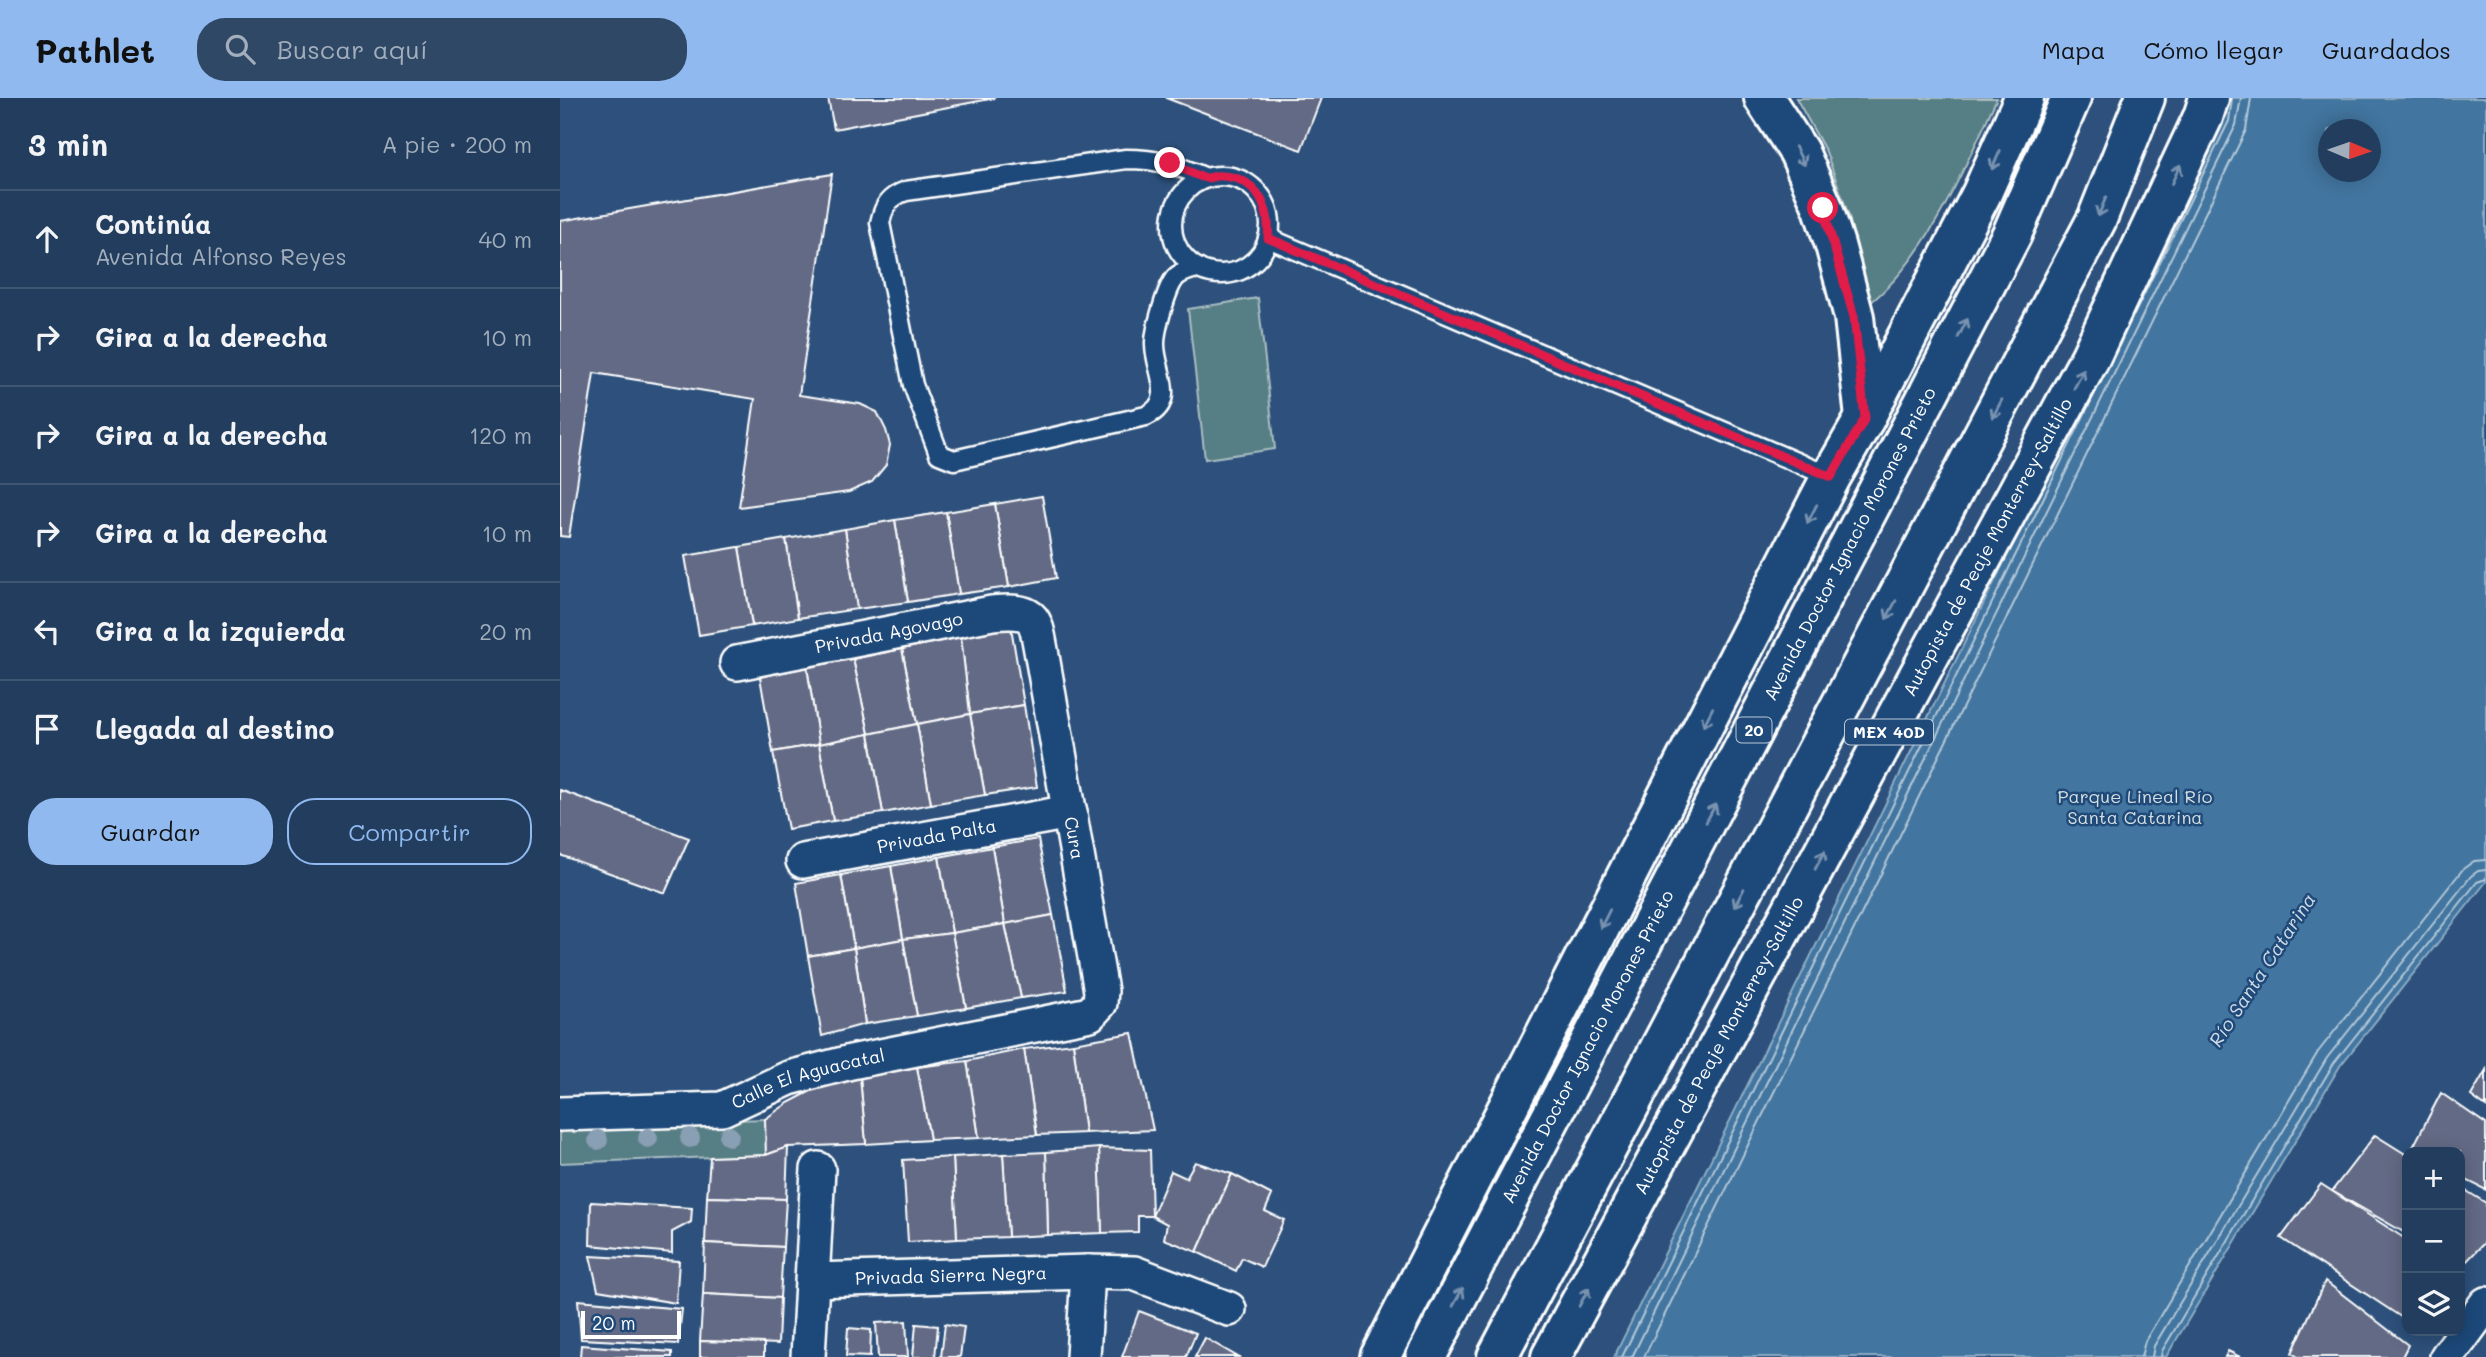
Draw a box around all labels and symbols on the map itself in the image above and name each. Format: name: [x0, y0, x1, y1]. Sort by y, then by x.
north arrow: [2318, 119, 2381, 182]
one-way arrow: [1793, 145, 1807, 166]
route end: [1154, 147, 1185, 178]
one-way arrow: [1989, 149, 2002, 171]
one-way arrow: [2171, 163, 2184, 184]
route start: [1807, 192, 1838, 223]
one-way arrow: [2094, 195, 2107, 217]
one-way arrow: [1957, 318, 1970, 339]
one-way arrow: [2073, 369, 2086, 390]
street label: Avenida Doctor Ignacio Morones Prieto: [1758, 382, 1941, 704]
street label: Autopista de Peaje Monterrey-Saltillo: [1897, 393, 2077, 700]
one-way arrow: [1990, 398, 2003, 419]
one-way arrow: [1805, 503, 1819, 524]
one-way arrow: [1884, 599, 1897, 620]
street label: Privada Agovago: [813, 606, 965, 658]
one-way arrow: [1701, 706, 1715, 726]
road number: 20: [1736, 718, 1772, 743]
road number: MEX 40D: [1845, 720, 1933, 744]
park label: Parque Lineal Río Santa Catarina: [2058, 784, 2213, 829]
one-way arrow: [1704, 803, 1718, 823]
street label: Privada Palta: [875, 813, 998, 858]
street label: Cura: [1059, 815, 1091, 861]
one-way arrow: [1813, 850, 1827, 870]
street label: Avenida Doctor Ignacio Morones Prieto: [1495, 885, 1679, 1207]
one-way arrow: [1732, 887, 1745, 908]
water label: Río Santa Catarina: [2203, 888, 2321, 1051]
street label: Autopista de Peaje Monterrey-Saltillo: [1628, 891, 1809, 1198]
one-way arrow: [1597, 908, 1611, 929]
street label: Calle El Aguacatal: [727, 1043, 887, 1114]
street label: Privada Sierra Negra: [855, 1260, 1047, 1290]
one-way arrow: [1451, 1287, 1465, 1307]
one-way arrow: [1577, 1287, 1591, 1308]
scale bar: [581, 1308, 681, 1340]

